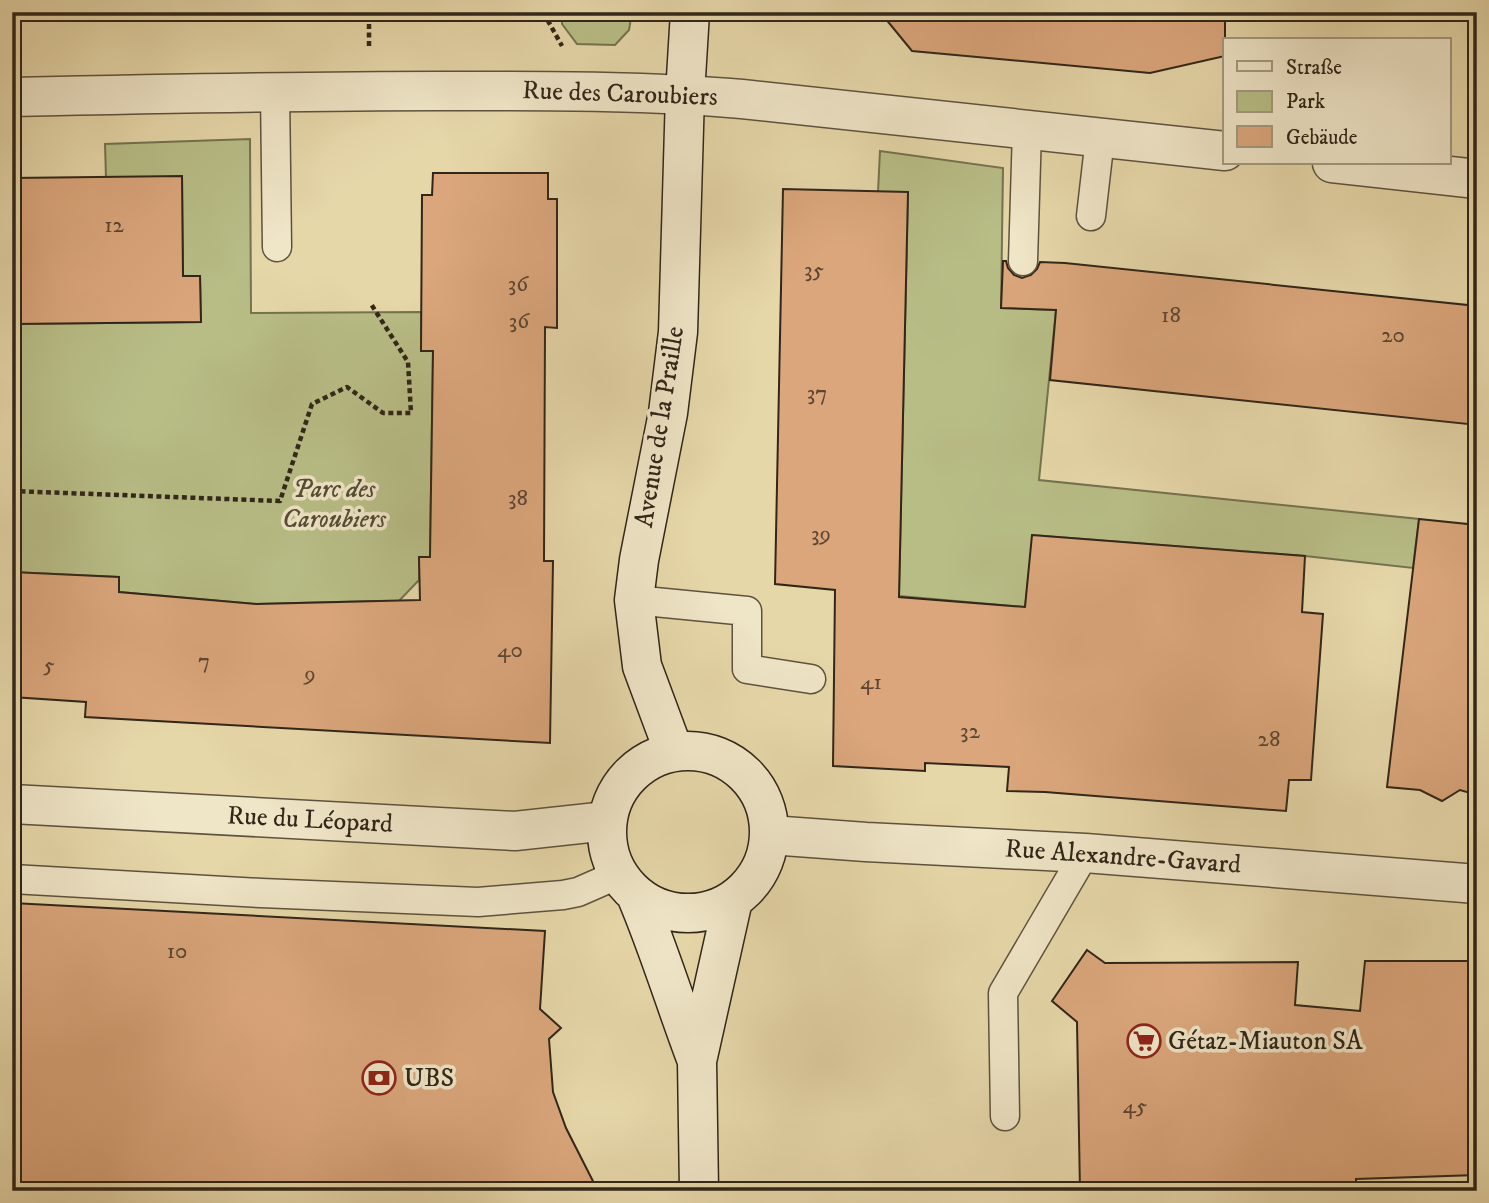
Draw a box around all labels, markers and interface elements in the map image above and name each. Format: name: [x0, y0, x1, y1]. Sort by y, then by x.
legend: [1223, 38, 1450, 164]
text: Straße: [1286, 55, 1342, 81]
street label: Rue des Caroubiers: [522, 74, 718, 114]
text: Park: [1286, 89, 1326, 115]
text: Gebäude: [1286, 125, 1358, 151]
house number: 12: [104, 211, 125, 240]
house number: 35: [804, 256, 824, 285]
house number: 36: [508, 270, 529, 299]
house number: 18: [1161, 301, 1181, 330]
house number: 36: [509, 307, 530, 336]
house number: 20: [1381, 321, 1405, 350]
street label: Avenue de la Praille: [628, 324, 692, 530]
house number: 37: [807, 379, 827, 408]
park label: Parc des Caroubiers: [282, 473, 387, 536]
house number: 38: [508, 484, 528, 513]
house number: 39: [811, 520, 831, 549]
house number: 40: [497, 636, 523, 665]
house number: 7: [198, 647, 210, 676]
house number: 5: [43, 651, 55, 680]
house number: 9: [303, 660, 316, 689]
house number: 41: [860, 668, 882, 697]
house number: 32: [960, 717, 981, 746]
house number: 28: [1258, 725, 1280, 754]
street label: Rue du Léopard: [226, 799, 394, 841]
street label: Rue Alexandre-Gavard: [1004, 832, 1242, 882]
house number: 10: [167, 937, 187, 966]
supermarket icon: Gétaz-Miauton SA: [1125, 1022, 1163, 1060]
place label: Gétaz-Miauton SA: [1168, 1025, 1363, 1058]
bank icon: UBS: [360, 1059, 398, 1097]
place label: UBS: [404, 1062, 454, 1095]
house number: 45: [1123, 1092, 1147, 1121]

